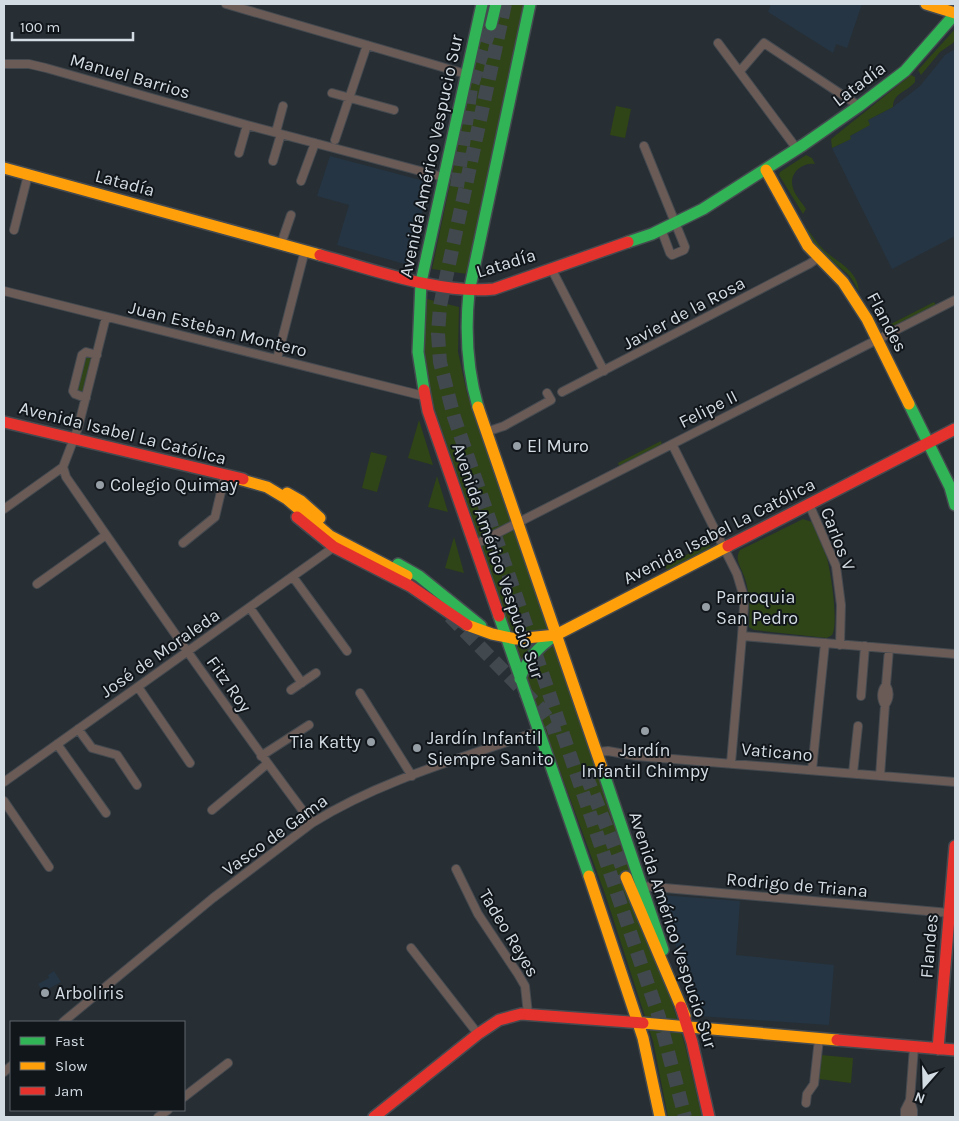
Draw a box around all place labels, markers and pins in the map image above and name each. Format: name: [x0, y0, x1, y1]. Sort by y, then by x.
place label: El Muro: [527, 435, 589, 457]
marker: El Muro: [511, 440, 523, 452]
place label: Colegio Quimay: [110, 474, 239, 496]
marker: Colegio Quimay: [94, 479, 106, 491]
place label: Parroquia San Pedro: [716, 586, 798, 629]
marker: Parroquia San Pedro: [700, 601, 712, 613]
marker: Jardín Infantil Chimpy: [639, 725, 651, 737]
place label: Jardín Infantil Siempre Sanito: [427, 727, 554, 770]
place label: Tia Katty: [290, 731, 362, 753]
marker: Tia Katty: [365, 736, 377, 748]
place label: Jardín Infantil Chimpy: [581, 739, 709, 782]
marker: Jardín Infantil Siempre Sanito: [411, 742, 423, 754]
place label: Arboliris: [55, 982, 124, 1004]
marker: Arboliris: [39, 987, 51, 999]

